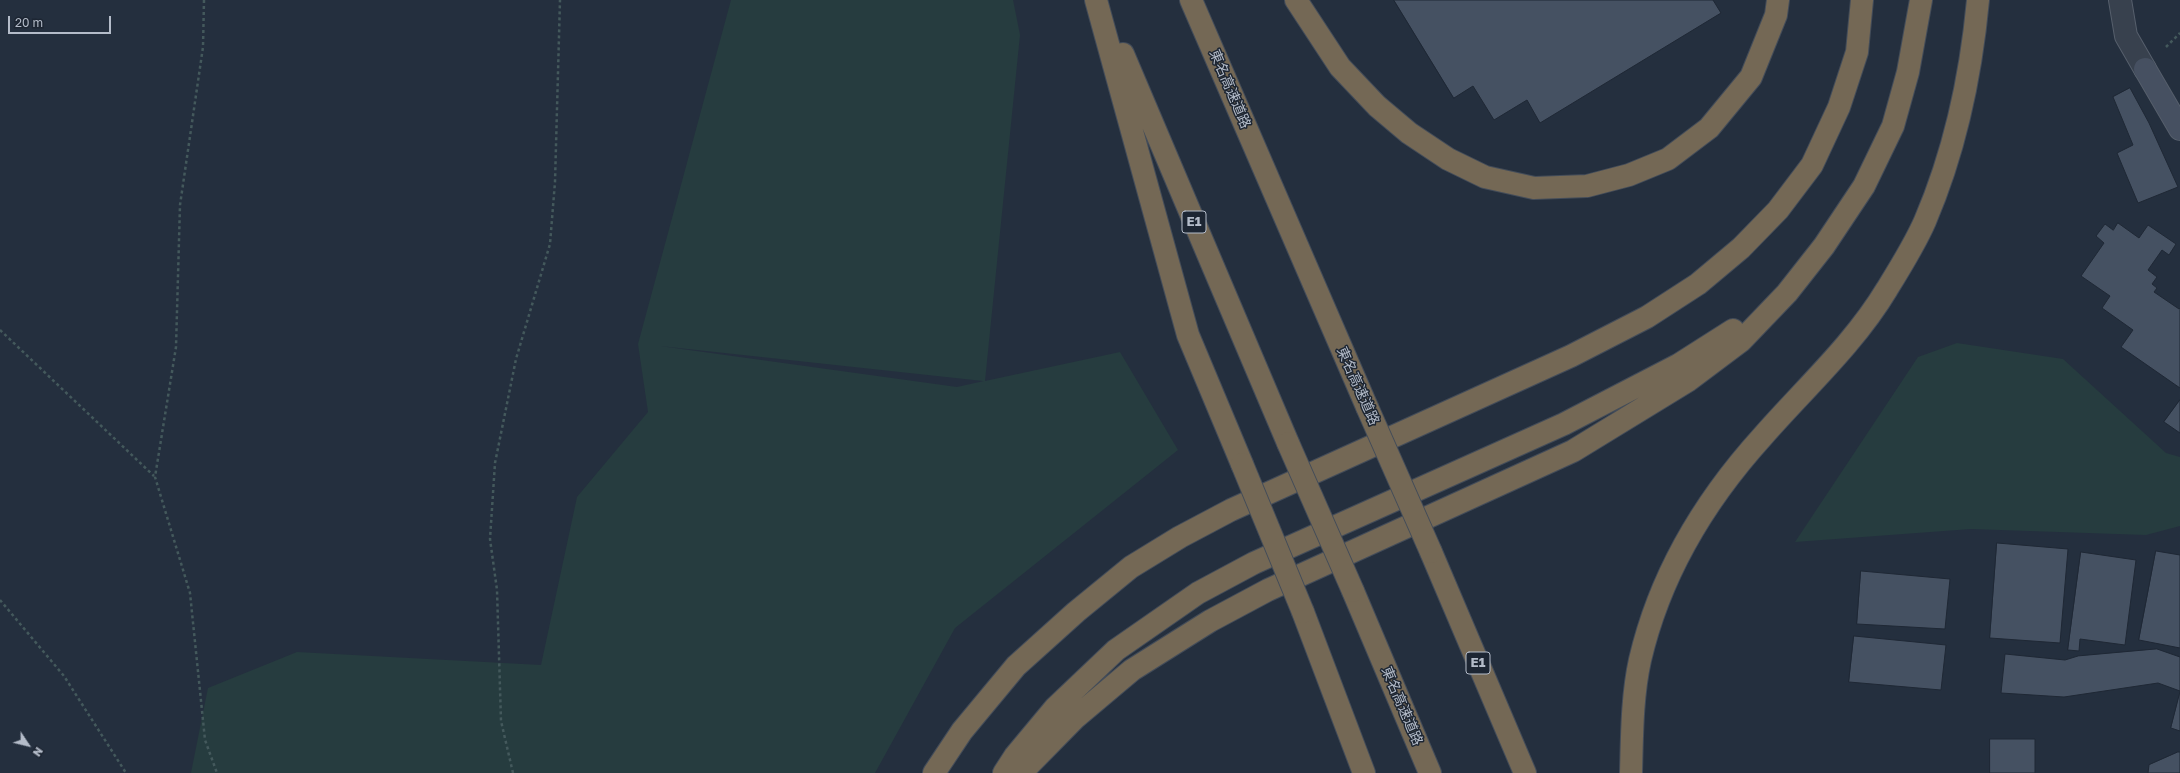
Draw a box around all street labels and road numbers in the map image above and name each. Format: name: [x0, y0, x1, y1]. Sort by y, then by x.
street label: 東名高速道路: [1206, 47, 1254, 131]
road number: E1: [1182, 211, 1206, 233]
street label: 東名高速道路: [1333, 344, 1383, 428]
road number: E1: [1466, 652, 1490, 674]
street label: 東名高速道路: [1378, 664, 1426, 748]

